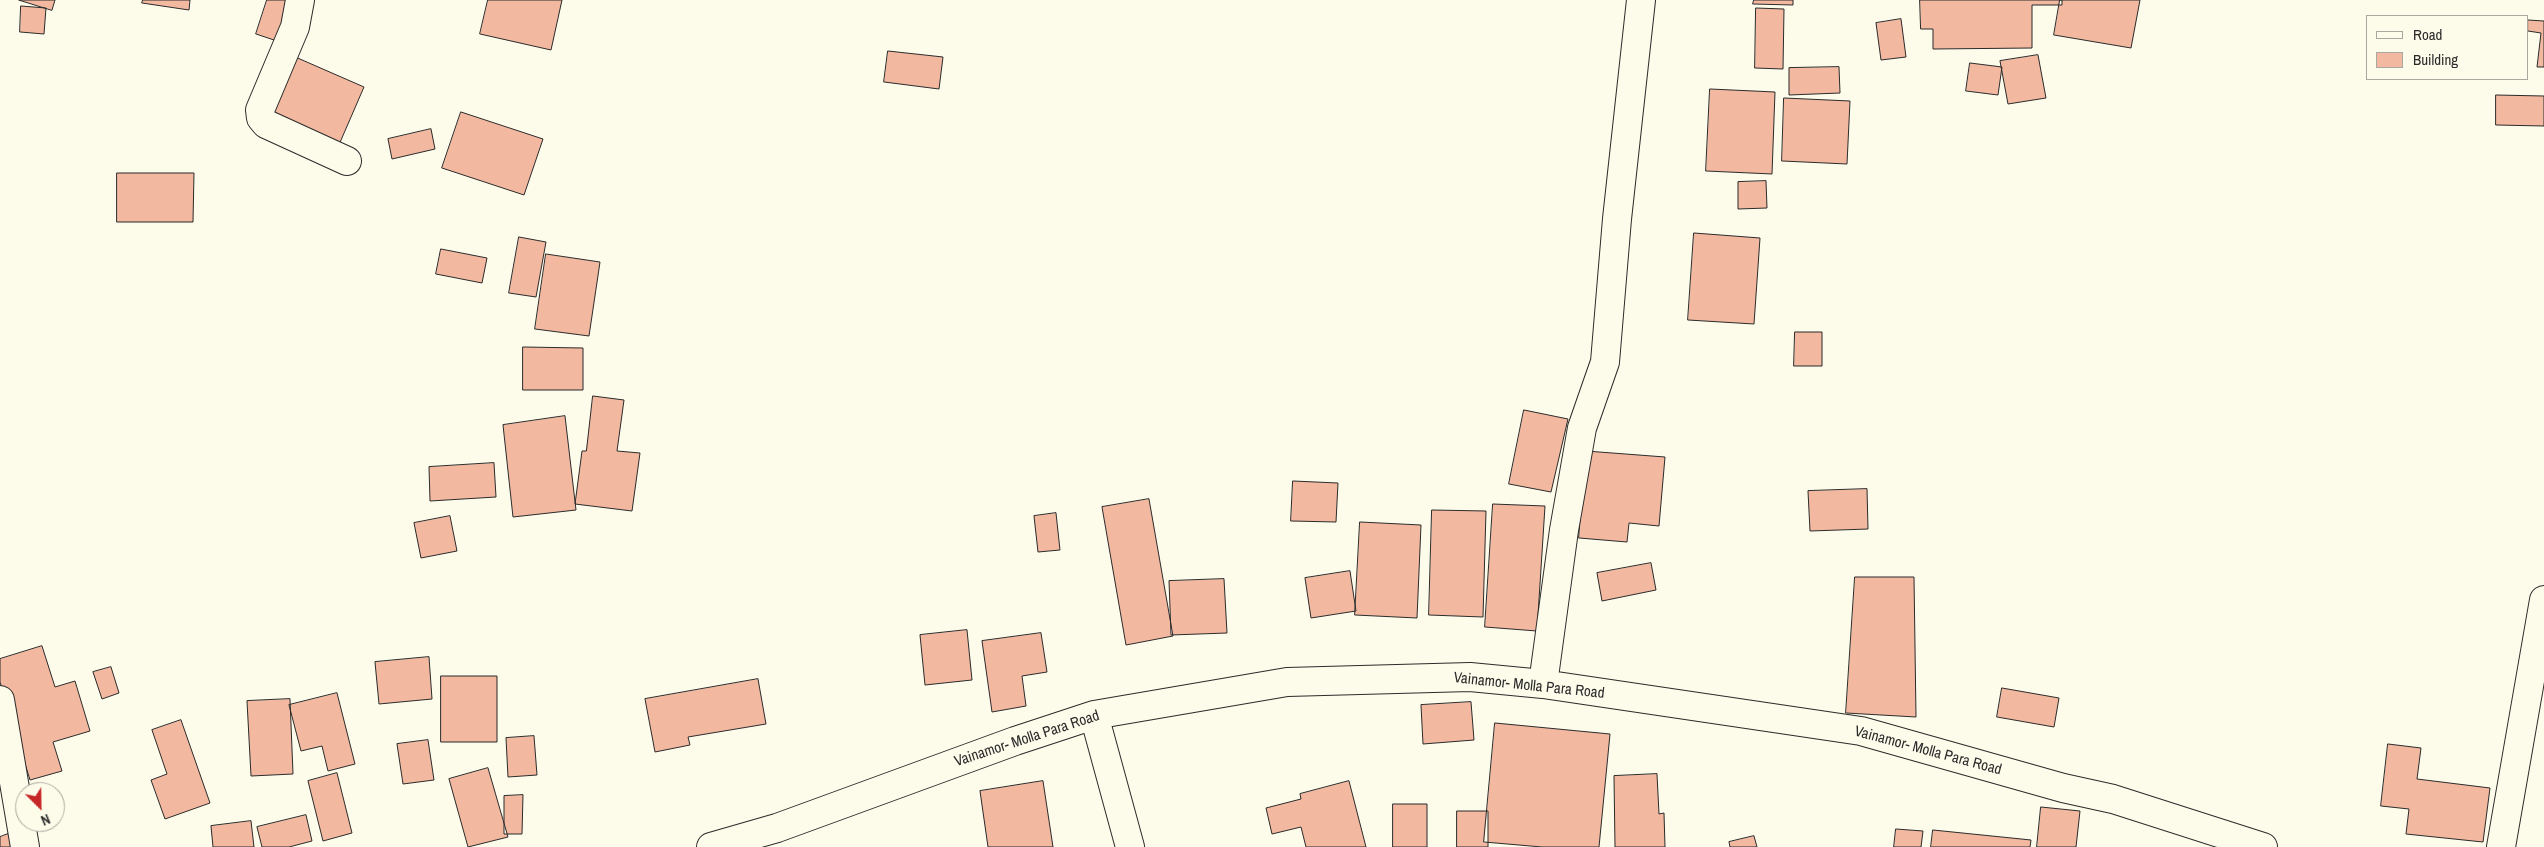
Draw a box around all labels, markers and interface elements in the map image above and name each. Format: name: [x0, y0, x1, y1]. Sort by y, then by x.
legend: [2366, 15, 2529, 80]
text: Road: [2413, 24, 2442, 45]
text: Building: [2413, 49, 2458, 70]
street label: Vainamor- Molla Para Road: [1453, 669, 1605, 703]
street label: Vainamor- Molla Para Road: [952, 707, 1102, 771]
street label: Vainamor- Molla Para Road: [1852, 723, 2004, 779]
north arrow: [15, 782, 65, 832]
text: N: [38, 810, 53, 830]

